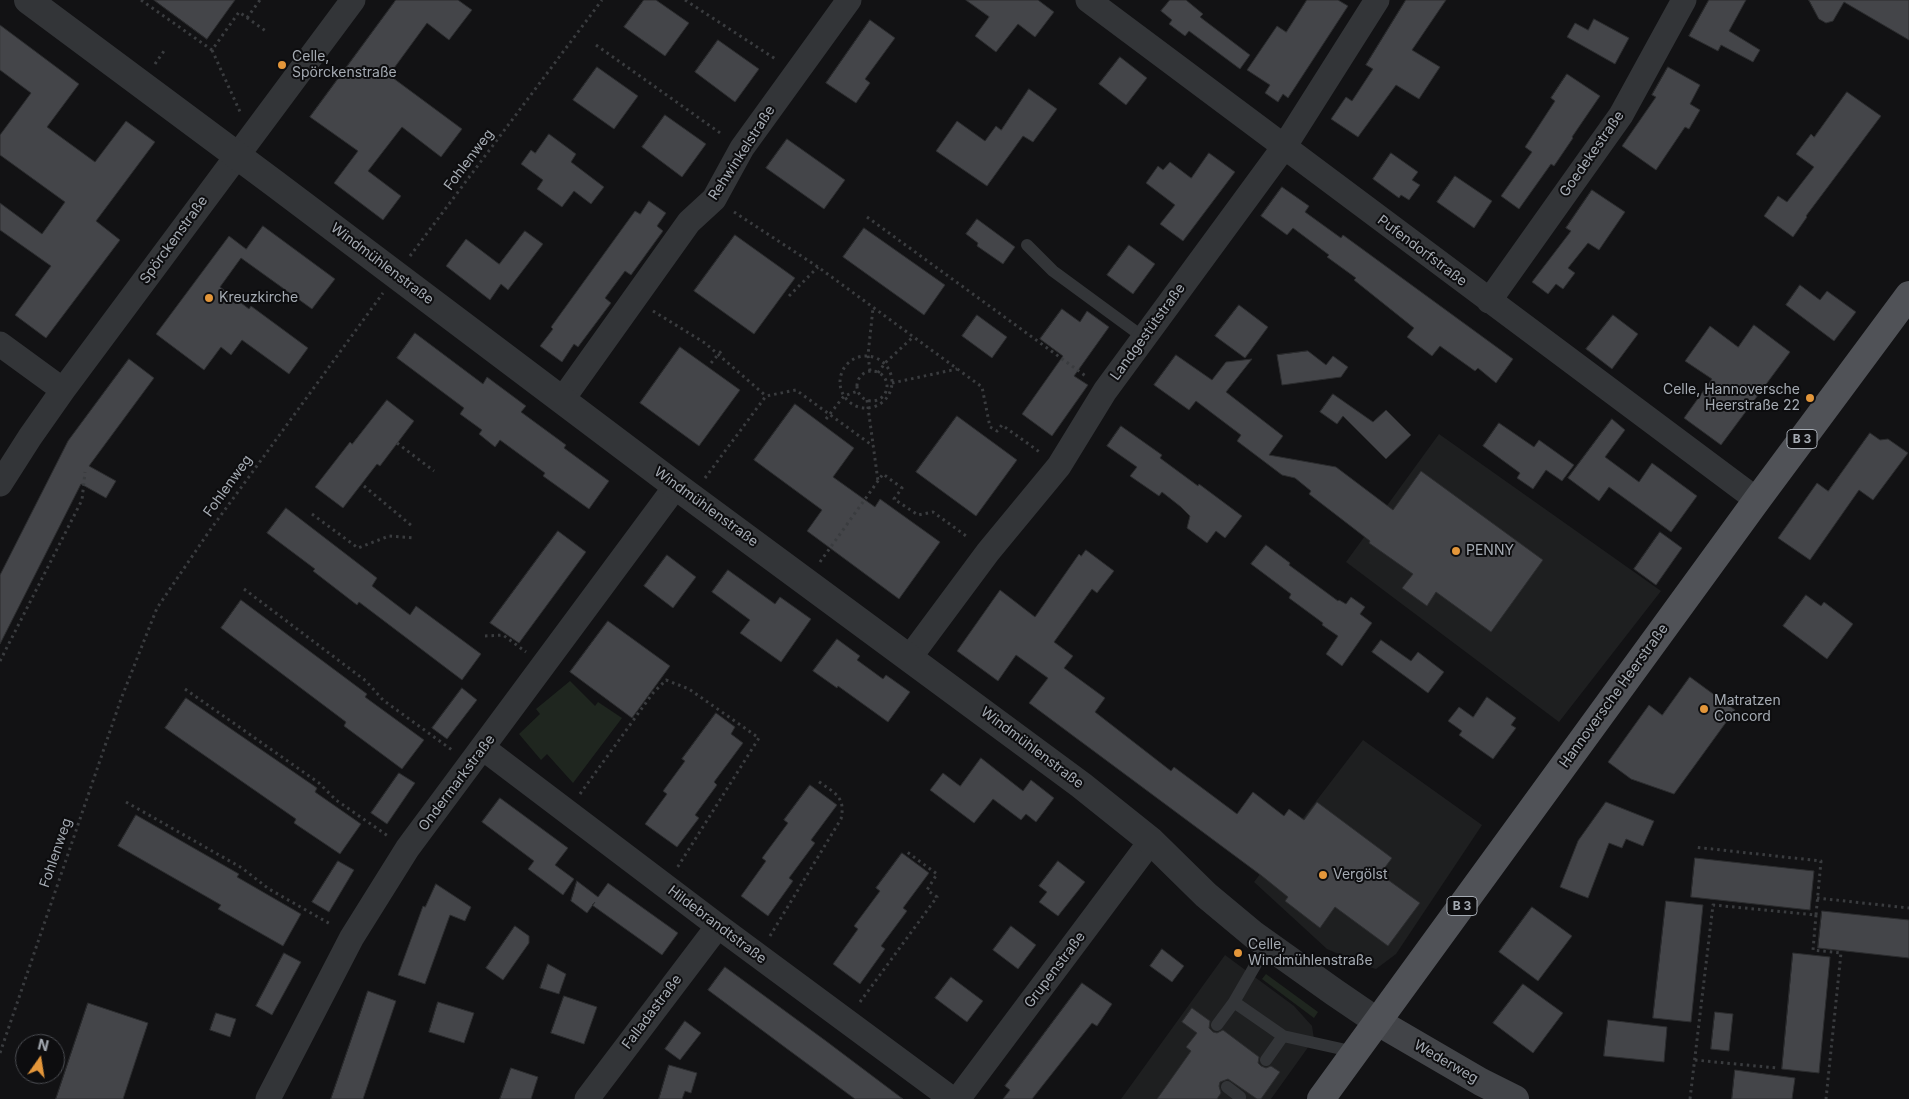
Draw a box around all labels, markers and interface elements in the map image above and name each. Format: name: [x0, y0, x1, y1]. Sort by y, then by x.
place label: Celle, Spörckenstraße: [292, 49, 397, 82]
marker: Celle, Spörckenstraße: [276, 59, 288, 71]
street label: Rehwinkelstraße: [705, 103, 779, 203]
street label: Goedekestraße: [1556, 108, 1628, 200]
street label: Fohlenweg: [441, 126, 497, 194]
street label: Spörckenstraße: [136, 193, 212, 287]
street label: Pufendorfstraße: [1374, 212, 1470, 290]
street label: Windmühlenstraße: [327, 220, 437, 308]
street label: Landgestütstraße: [1107, 280, 1189, 384]
place label: Kreuzkirche: [219, 290, 298, 306]
marker: Kreuzkirche: [203, 292, 215, 304]
place label: Celle, Hannoversche Heerstraße 22: [1663, 382, 1800, 414]
marker: Celle, Hannoversche Heerstraße 22: [1804, 392, 1816, 404]
road number: B 3: [1787, 429, 1817, 448]
street label: Fohlenweg: [200, 452, 256, 520]
street label: Windmühlenstraße: [651, 464, 761, 550]
place label: PENNY: [1466, 543, 1514, 559]
marker: PENNY: [1450, 545, 1462, 557]
street label: Hannoversche Heerstraße: [1556, 621, 1672, 771]
place label: Matratzen Concord: [1714, 693, 1781, 726]
marker: Matratzen Concord: [1698, 703, 1710, 715]
street label: Windmühlenstraße: [977, 704, 1087, 792]
street label: Ondermarkstraße: [415, 731, 499, 835]
street label: Fohlenweg: [36, 816, 76, 890]
place label: Vergölst: [1333, 867, 1387, 883]
marker: Vergölst: [1317, 869, 1329, 881]
street label: Hildebrandtstraße: [664, 882, 770, 968]
road number: B 3: [1447, 896, 1477, 916]
street label: Grupenstraße: [1021, 929, 1089, 1011]
place label: Celle, Windmühlenstraße: [1248, 937, 1373, 970]
marker: Celle, Windmühlenstraße: [1232, 947, 1244, 959]
street label: Falladastraße: [619, 972, 685, 1052]
north arrow: [15, 1034, 65, 1084]
text: N: [36, 1035, 50, 1054]
street label: Wederweg: [1411, 1037, 1481, 1087]

